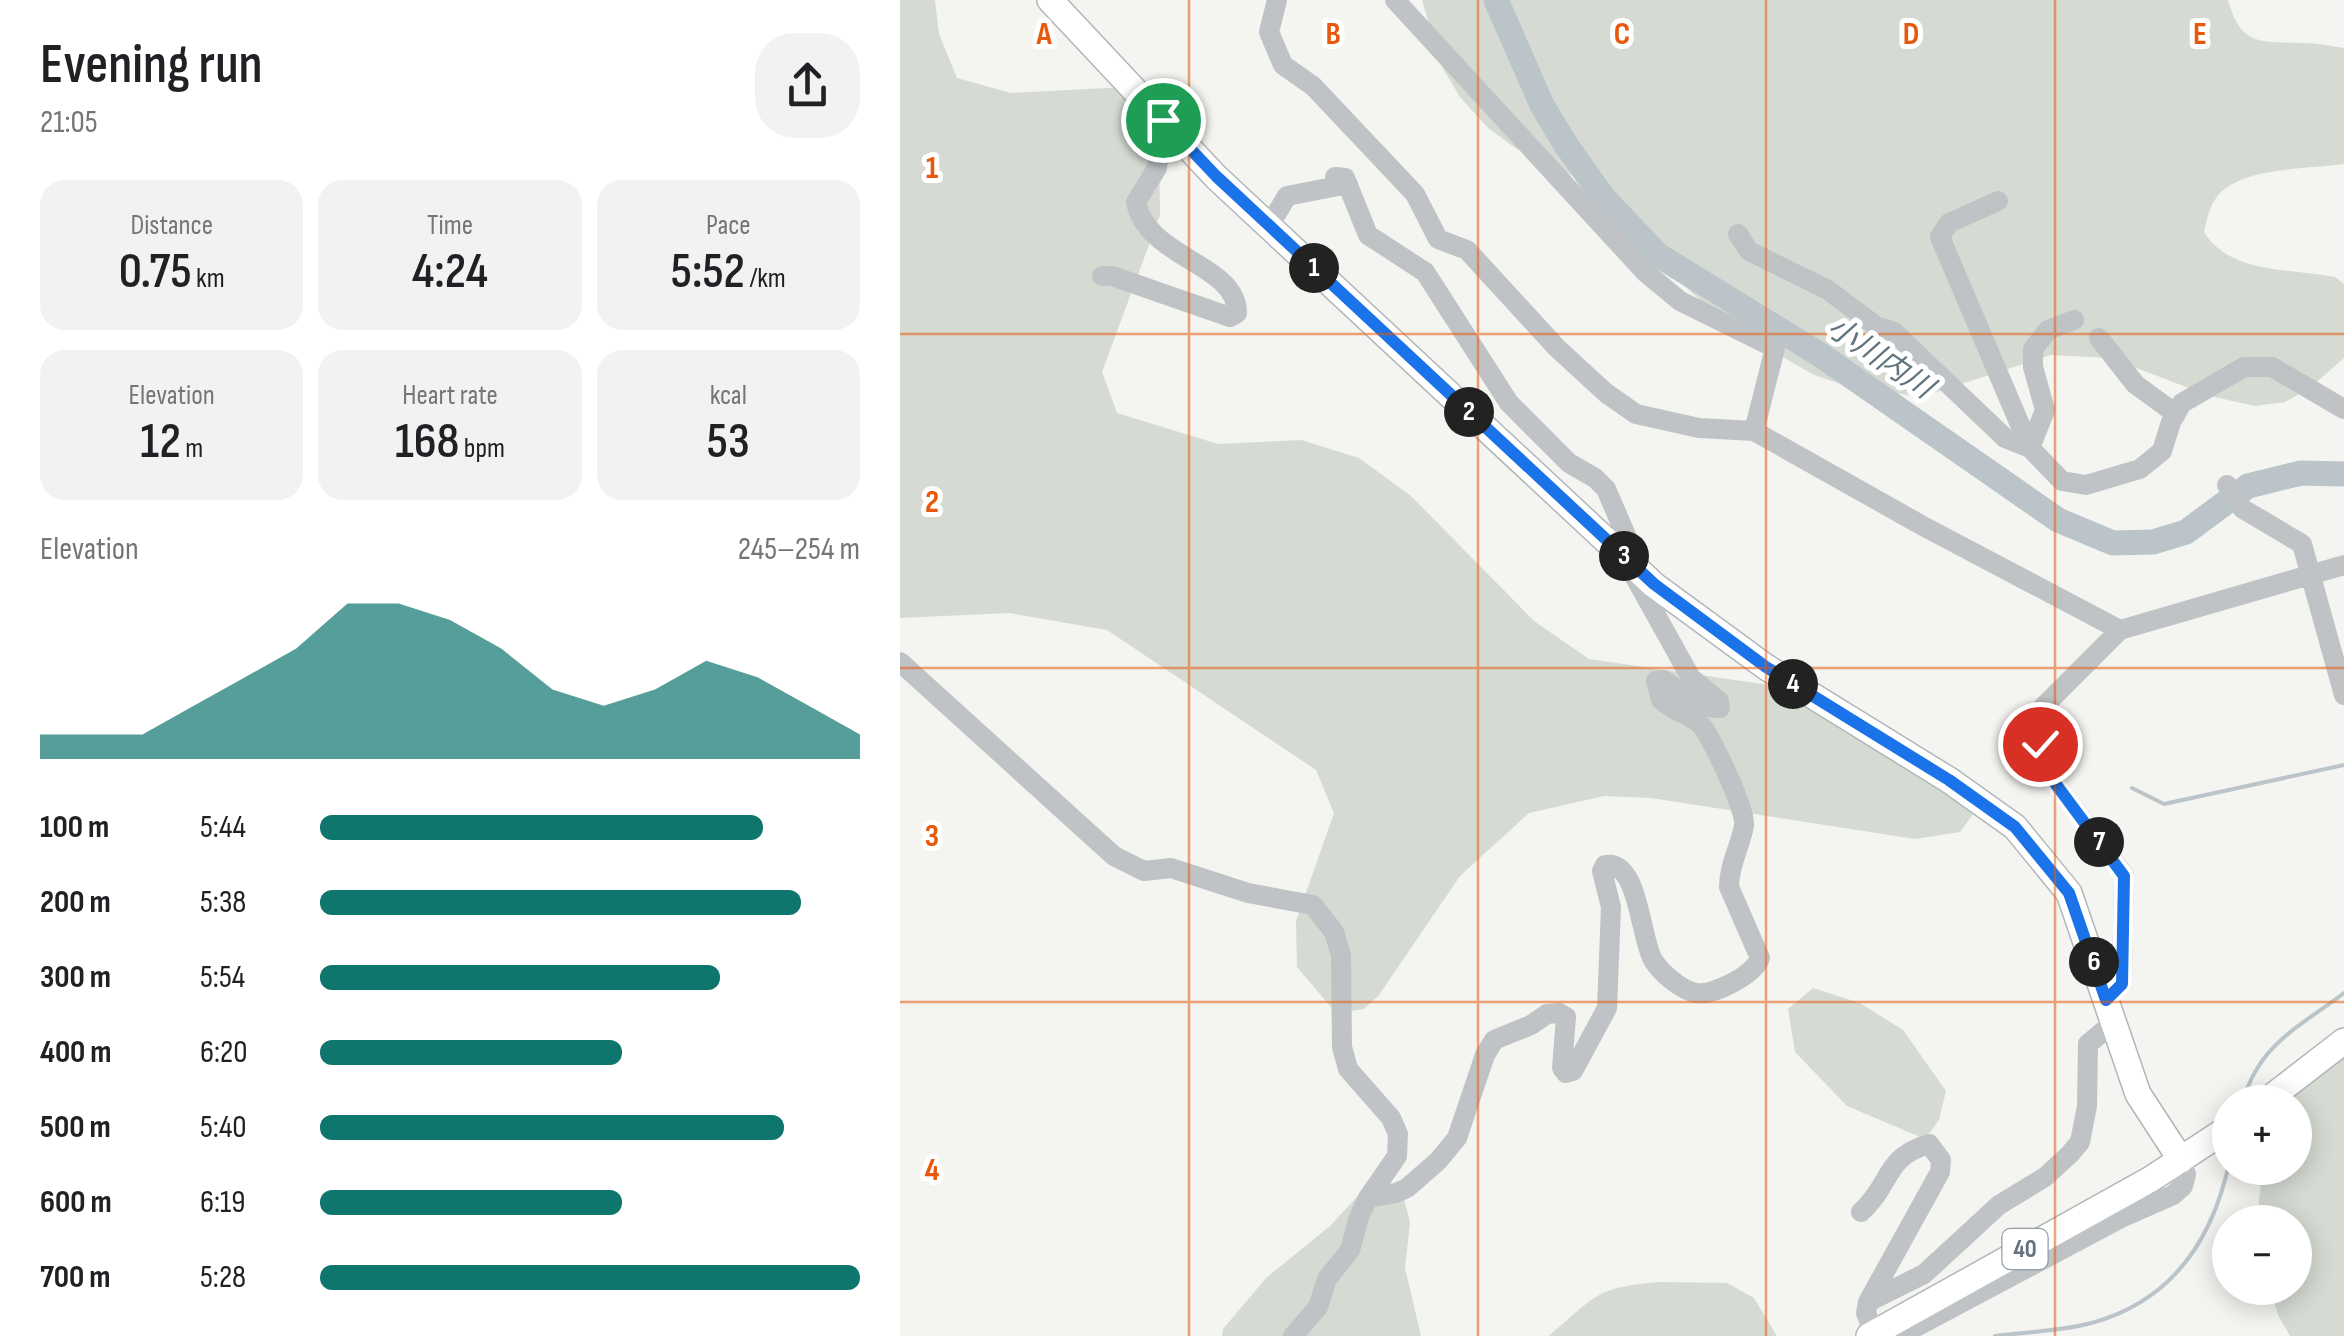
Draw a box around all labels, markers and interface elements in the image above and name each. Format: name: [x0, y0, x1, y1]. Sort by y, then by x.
text: A: [1035, 15, 1052, 54]
text: B: [1325, 15, 1341, 54]
text: C: [1614, 15, 1630, 54]
text: D: [1903, 15, 1919, 54]
text: E: [2193, 15, 2207, 54]
text: Evening run: [40, 32, 263, 99]
button: share: [755, 33, 860, 138]
pin: [1121, 78, 1206, 163]
icon: arrive: [1136, 93, 1191, 148]
text: 21:05: [40, 103, 98, 142]
text: 1: [926, 149, 939, 188]
text: Distance: [130, 209, 213, 242]
text: Time: [427, 209, 473, 242]
text: Pace: [706, 209, 751, 242]
text: 0.75: [119, 242, 192, 302]
text: 4:24: [412, 242, 488, 302]
text: 5:52: [671, 242, 745, 302]
pin: 1: [1289, 243, 1339, 293]
text: 1: [1309, 251, 1319, 284]
text: km: [192, 262, 225, 295]
text: /km: [745, 262, 786, 295]
water label: 小川内川: [1820, 310, 1942, 408]
text: Elevation: [128, 379, 215, 412]
text: Heart rate: [402, 379, 498, 412]
text: kcal: [710, 379, 747, 412]
pin: 2: [1444, 387, 1494, 437]
text: 2: [1463, 395, 1475, 428]
text: 12: [140, 412, 181, 472]
text: 168: [395, 412, 459, 472]
text: 53: [707, 412, 750, 472]
text: m: [181, 432, 203, 465]
text: bpm: [459, 432, 505, 465]
text: 2: [925, 483, 939, 522]
text: Elevation: [40, 530, 139, 569]
text: 245–254 m: [738, 530, 860, 569]
pin: 3: [1599, 531, 1649, 581]
text: 3: [1618, 539, 1630, 572]
pin: 4: [1768, 659, 1818, 709]
text: 4: [1786, 667, 1800, 700]
pin: [1998, 702, 2083, 787]
icon: check: [2013, 717, 2068, 772]
text: 100 m: [40, 808, 109, 847]
text: 5:44: [200, 808, 246, 847]
text: 3: [925, 817, 939, 856]
pin: 7: [2074, 817, 2124, 867]
text: 7: [2093, 825, 2105, 858]
text: 200 m: [40, 883, 111, 922]
text: 5:38: [200, 883, 246, 922]
pin: 6: [2069, 937, 2119, 987]
text: 6: [2087, 945, 2101, 978]
text: 300 m: [40, 958, 111, 997]
text: 5:54: [200, 958, 245, 997]
text: 400 m: [40, 1033, 112, 1072]
text: 6:20: [200, 1033, 248, 1072]
map controls: [2212, 1085, 2312, 1305]
button: +: [2212, 1085, 2312, 1185]
text: 500 m: [40, 1108, 111, 1147]
text: 5:40: [200, 1108, 247, 1147]
text: 4: [925, 1151, 940, 1190]
text: 600 m: [40, 1183, 112, 1222]
text: 6:19: [200, 1183, 245, 1222]
button: −: [2212, 1205, 2312, 1305]
road number: 40: [2002, 1229, 2048, 1269]
text: 700 m: [40, 1258, 111, 1297]
text: 5:28: [200, 1258, 246, 1297]

